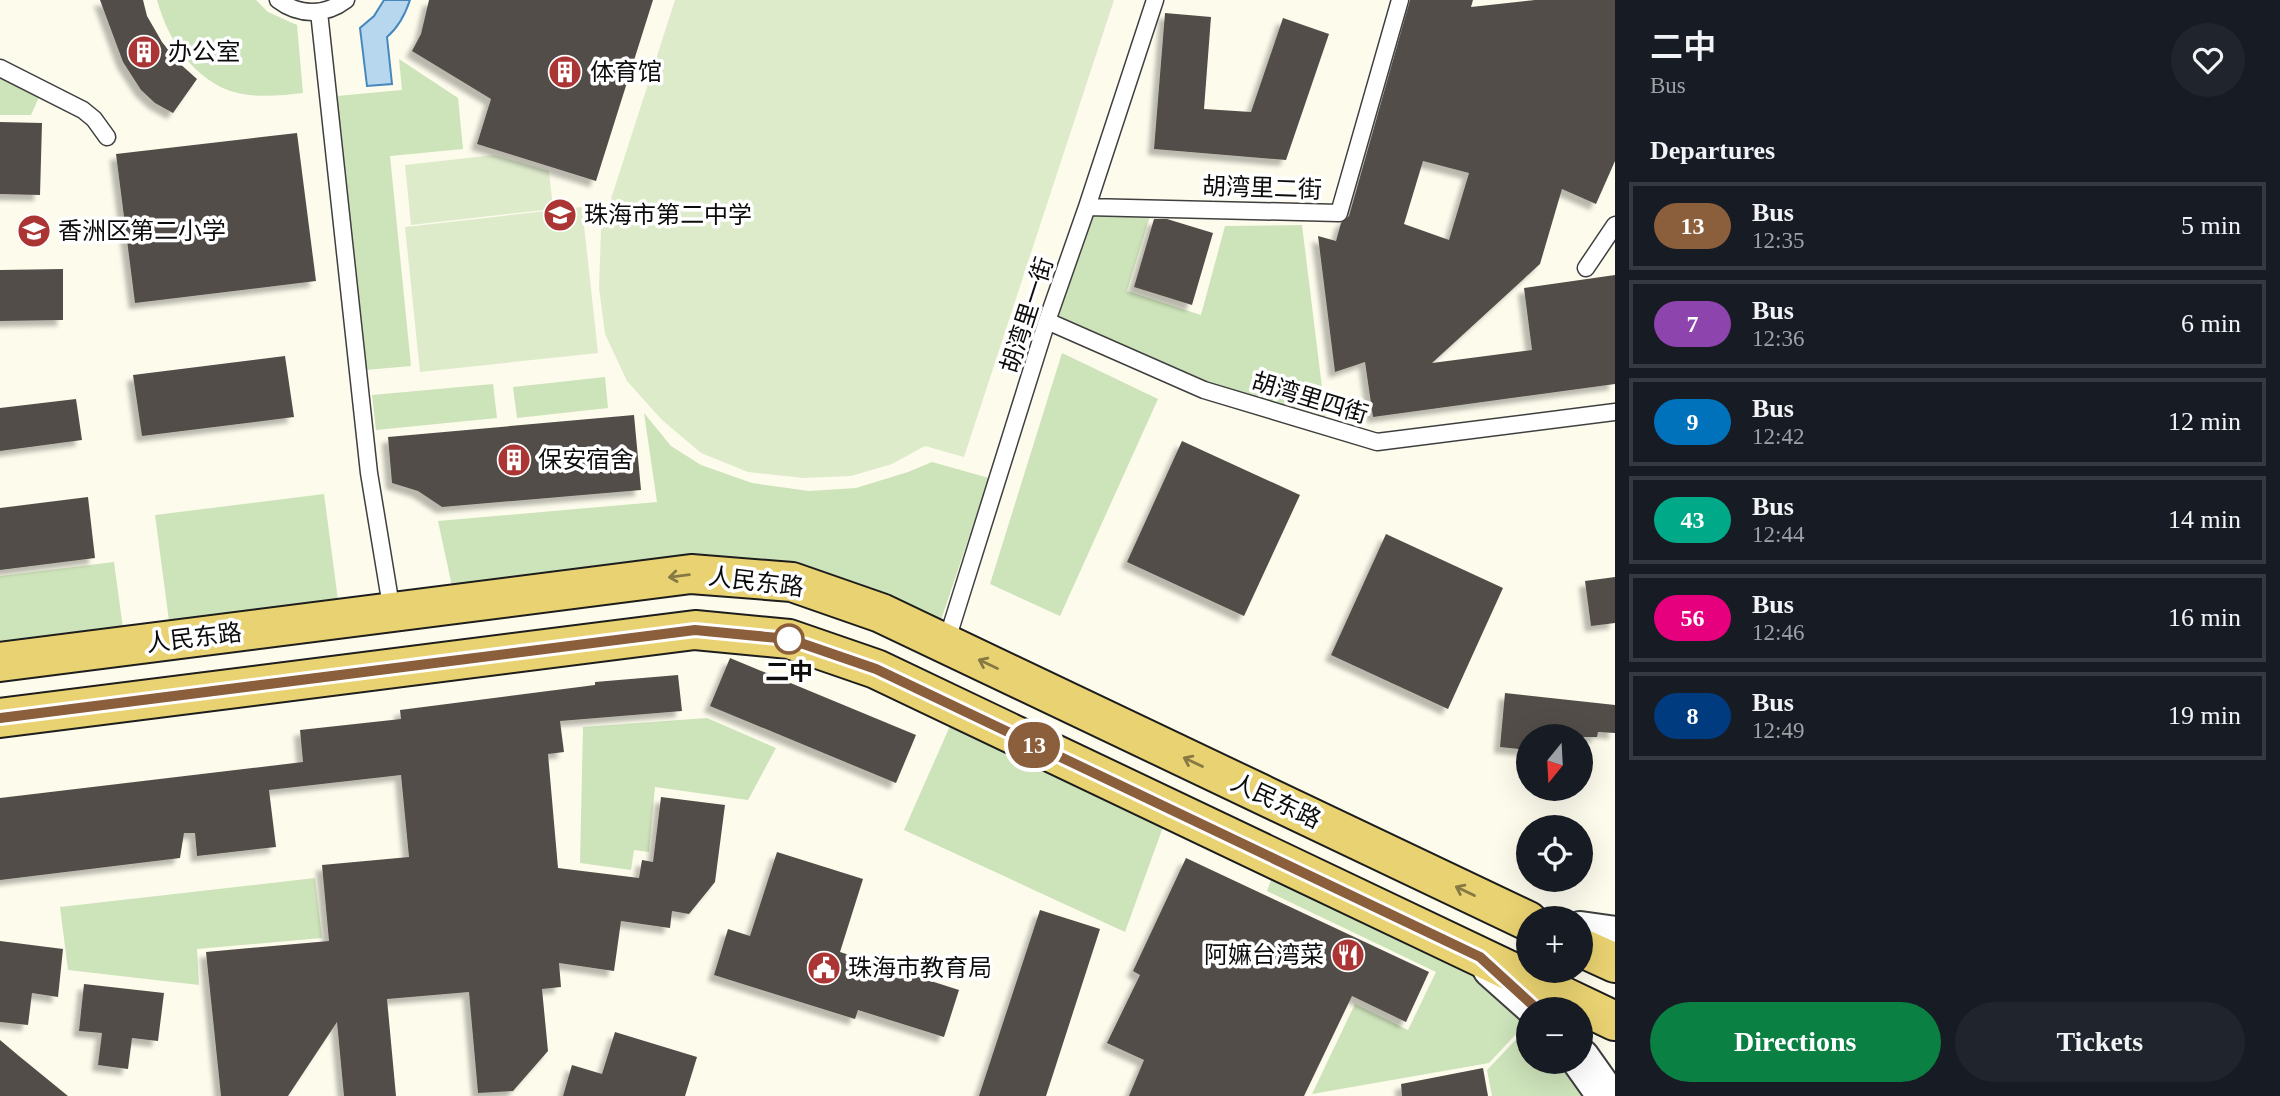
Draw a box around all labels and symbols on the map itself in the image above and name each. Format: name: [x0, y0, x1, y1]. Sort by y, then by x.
building icon: 办公室: [125, 33, 163, 71]
place label: 办公室: [168, 39, 240, 65]
building icon: 体育馆: [546, 53, 584, 91]
place label: 体育馆: [590, 59, 662, 85]
street label: 胡湾里二街: [1202, 173, 1322, 203]
school or university icon: 珠海市第二中学: [541, 196, 579, 234]
place label: 珠海市第二中学: [584, 202, 752, 228]
school or university icon: 香洲区第二小学: [15, 212, 53, 250]
place label: 香洲区第二小学: [58, 218, 226, 244]
street label: 胡湾里一街: [996, 254, 1058, 376]
street label: 胡湾里四街: [1249, 368, 1371, 428]
building icon: 保安宿舍: [495, 441, 533, 479]
place label: 保安宿舍: [538, 447, 634, 473]
street label: 人民东路: [707, 563, 805, 601]
one-way arrow: [669, 570, 691, 583]
street label: 人民东路: [145, 619, 243, 657]
marker: 二中: [774, 624, 804, 654]
one-way arrow: [978, 657, 999, 670]
place label: 二中: [765, 659, 813, 685]
line badge: 13: [1002, 722, 1066, 768]
north arrow: [1516, 724, 1592, 802]
one-way arrow: [1183, 755, 1204, 768]
street label: 人民东路: [1227, 769, 1325, 833]
one-way arrow: [1455, 884, 1476, 898]
restaurant icon: 阿嫲台湾菜: [1329, 936, 1367, 974]
place label: 阿嫲台湾菜: [1204, 942, 1324, 968]
public building icon: 珠海市教育局: [805, 949, 843, 987]
place label: 珠海市教育局: [848, 955, 992, 981]

